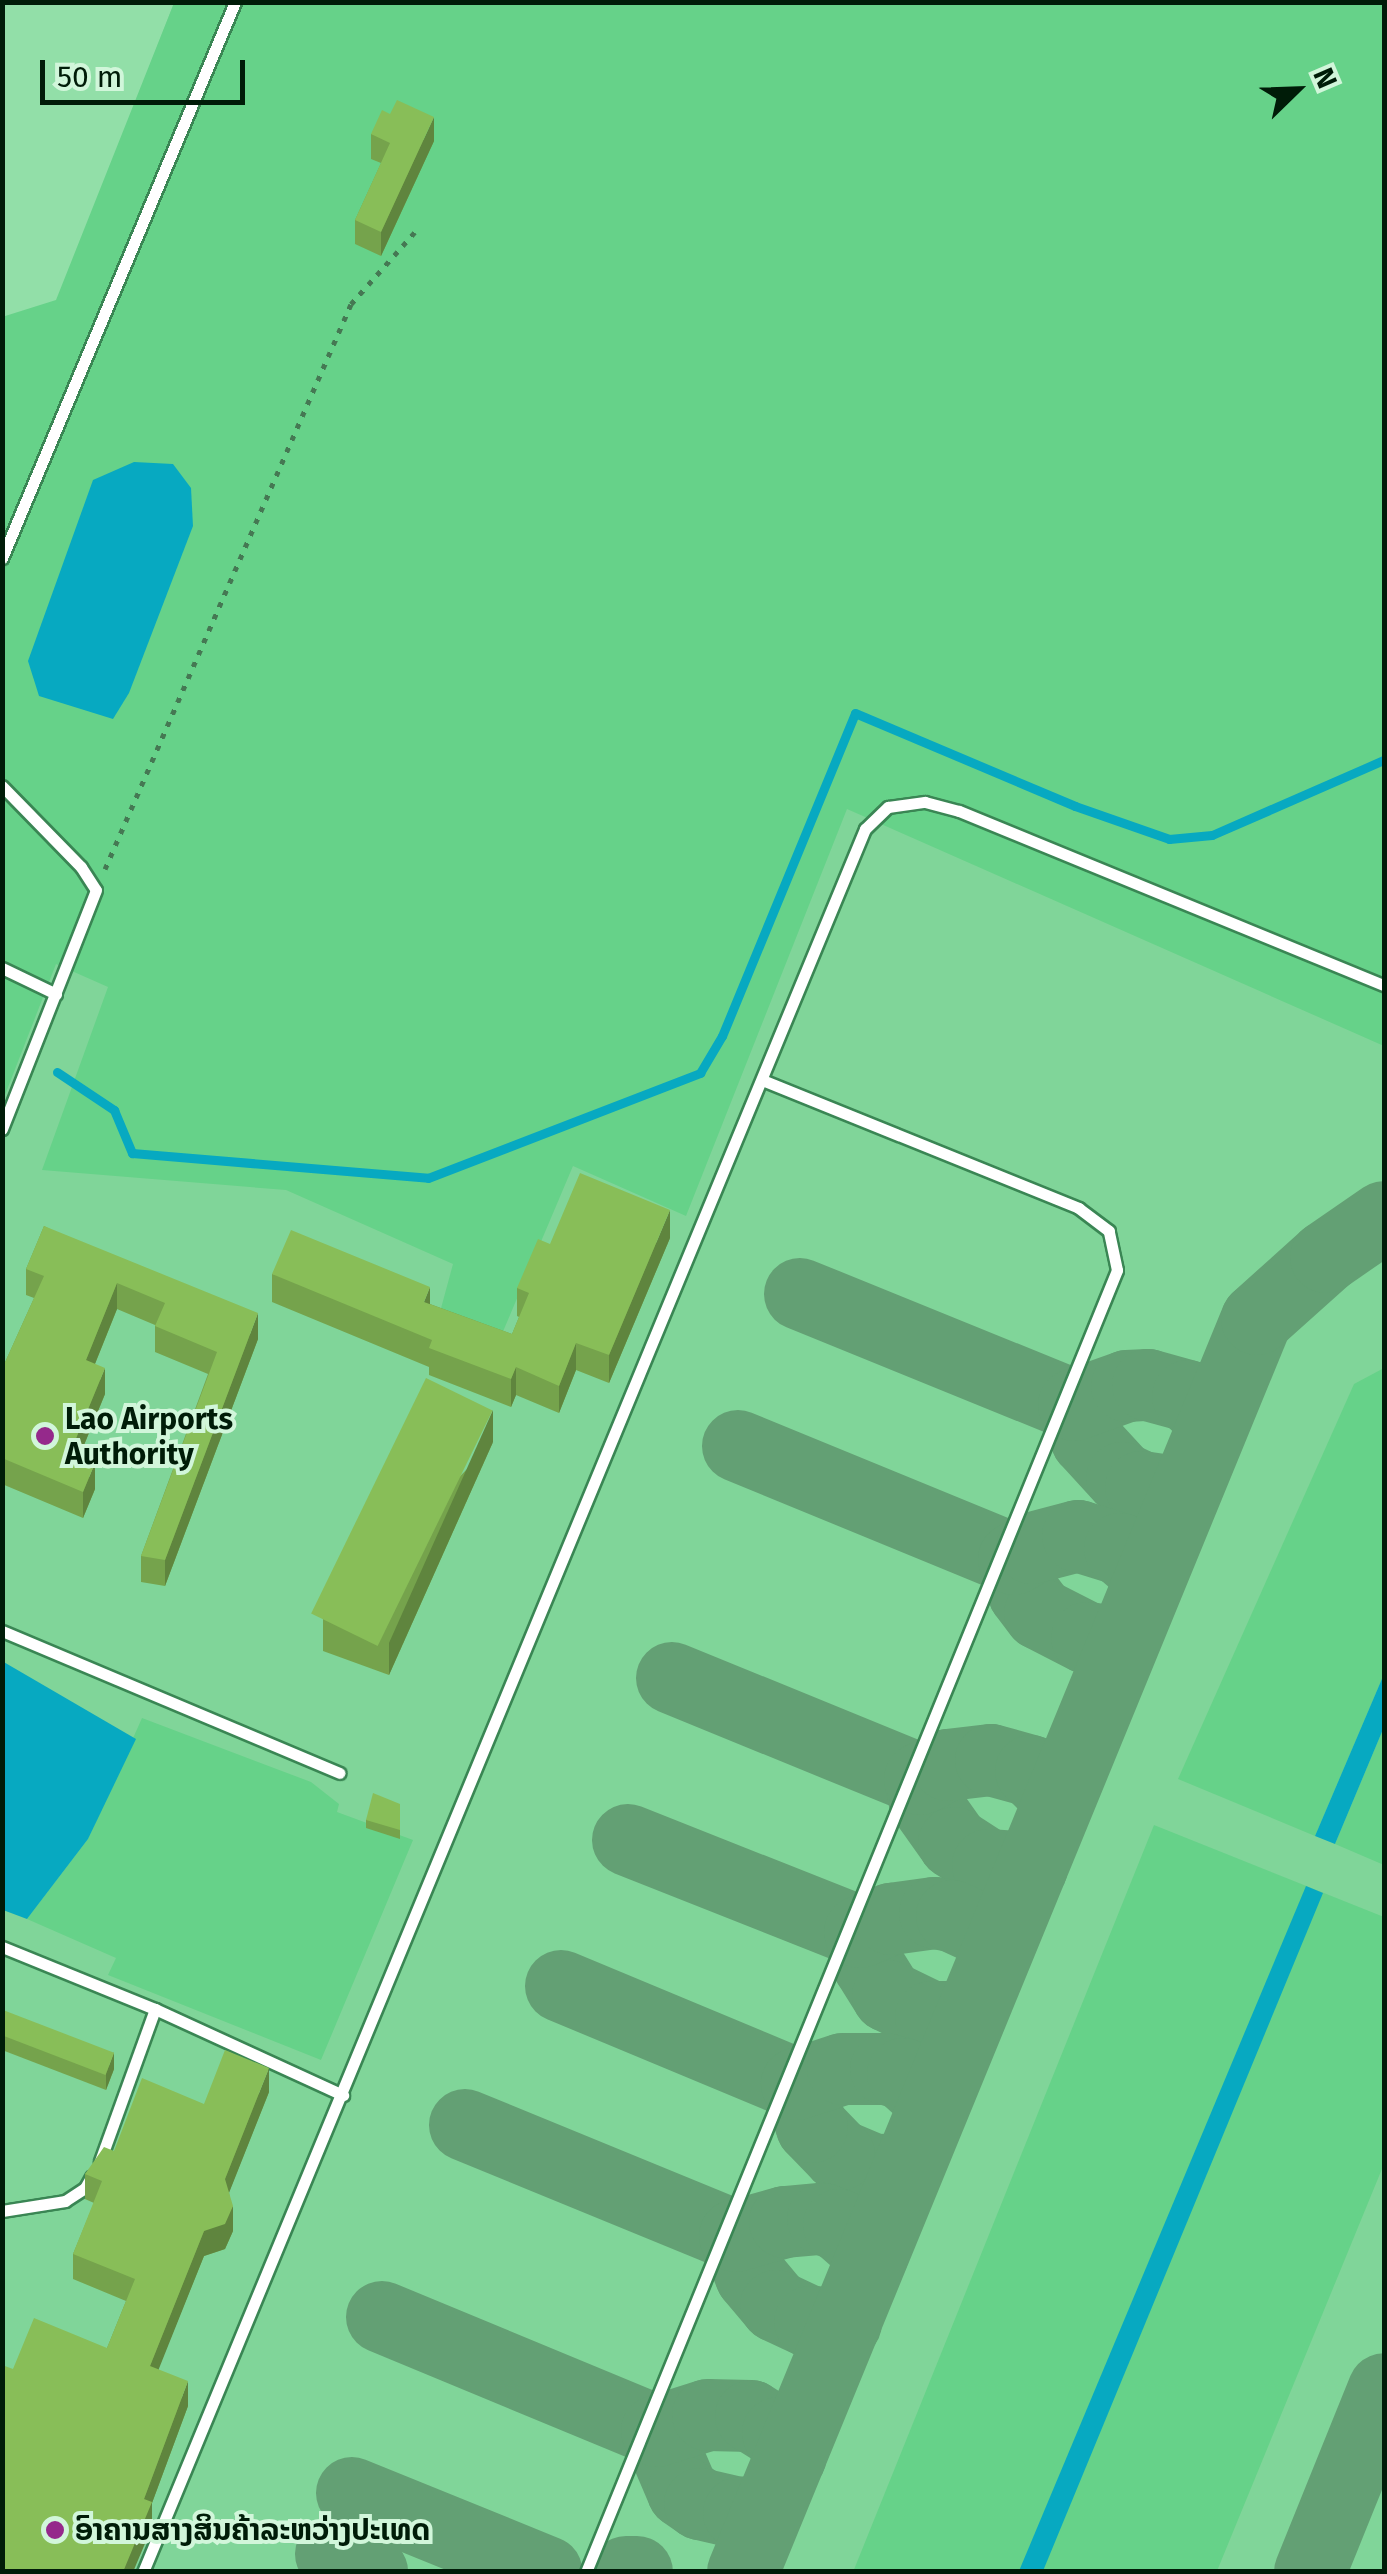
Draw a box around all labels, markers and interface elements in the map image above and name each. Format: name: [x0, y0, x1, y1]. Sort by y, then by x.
scale bar: [45, 40, 250, 102]
north arrow: [1247, 40, 1347, 140]
text: 50 m: [57, 59, 122, 95]
text: N: [1306, 63, 1344, 93]
place label: Lao Airports Authority: [65, 1401, 233, 1472]
marker: Lao Airports Authority: [34, 1425, 56, 1447]
place label: ົອາຄານສາງສິນຄ້າລະຫວ່າງປະເທດ: [75, 2512, 430, 2548]
marker: ົອາຄານສາງສິນຄ້າລະຫວ່າງປະເທດ: [44, 2519, 66, 2541]

